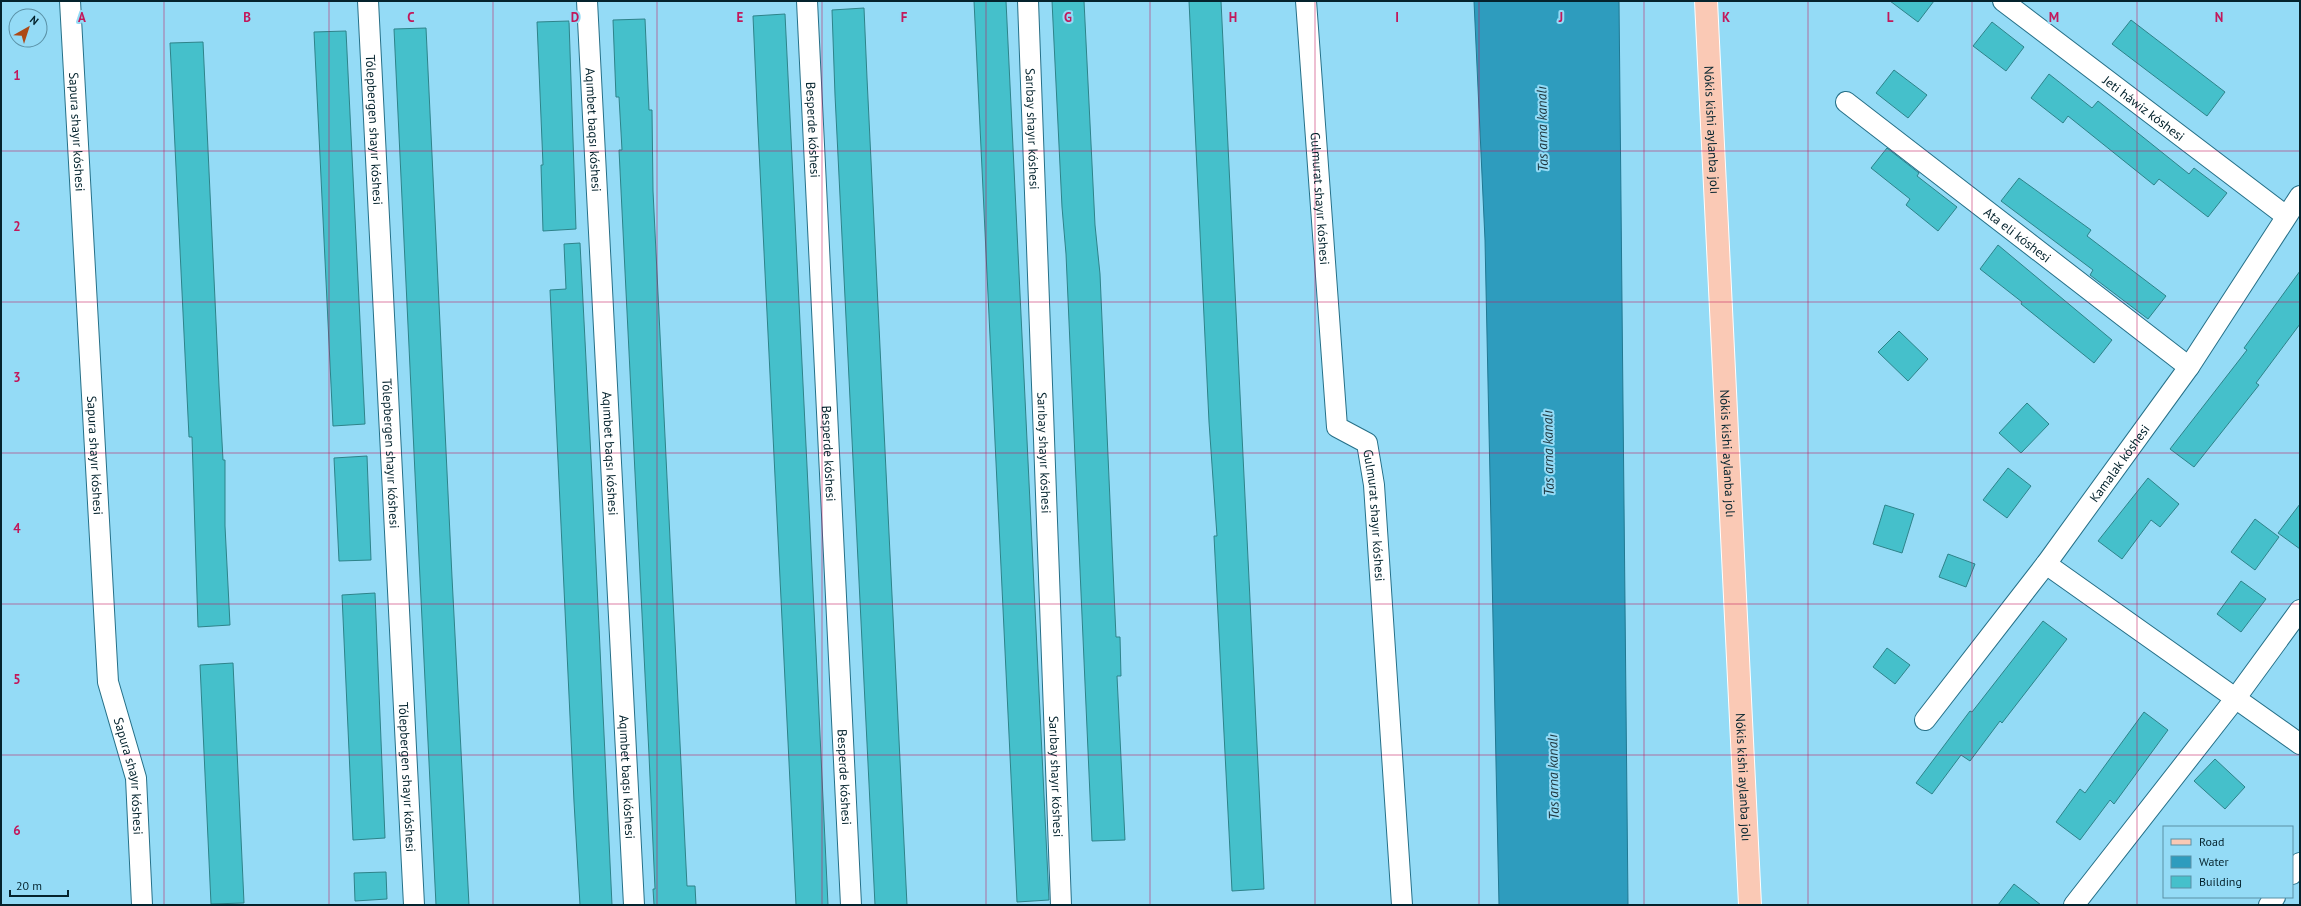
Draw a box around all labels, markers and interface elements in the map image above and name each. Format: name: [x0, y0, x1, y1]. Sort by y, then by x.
north arrow: [8, 8, 48, 48]
text: A: [78, 9, 86, 26]
text: B: [243, 9, 251, 26]
text: C: [407, 9, 415, 26]
text: D: [571, 9, 579, 26]
text: E: [737, 9, 744, 26]
text: F: [901, 9, 908, 26]
text: G: [1064, 9, 1072, 26]
text: H: [1229, 9, 1237, 26]
text: I: [1395, 9, 1399, 26]
text: J: [1558, 9, 1563, 26]
text: K: [1722, 9, 1730, 26]
text: L: [1887, 9, 1894, 26]
text: M: [2049, 9, 2059, 26]
text: N: [2215, 9, 2223, 26]
text: N: [27, 13, 42, 28]
street label: Tólepbergen shayır kóshesi: [362, 54, 387, 205]
street label: Nókis kishi aylanba jolı: [1701, 65, 1724, 194]
text: 1: [13, 67, 21, 84]
street label: Aqımbet baqsı kóshesi: [582, 67, 605, 192]
street label: Sarıbay shayır kóshesi: [1022, 68, 1043, 190]
street label: Jeti háwiz kóshesi: [2099, 71, 2188, 145]
street label: Sapura shayır kóshesi: [65, 72, 89, 192]
street label: Besperde kóshesi: [802, 81, 824, 178]
water label: Tas arna kanalı: [1532, 86, 1552, 172]
street label: Gulmurat shayır kóshesi: [1307, 132, 1334, 265]
street label: Ata eli kóshesi: [1981, 203, 2055, 266]
text: 2: [13, 218, 21, 235]
text: 3: [13, 369, 21, 386]
street label: Tólepbergen shayır kóshesi: [379, 378, 403, 529]
street label: Nókis kishi aylanba jolı: [1716, 389, 1740, 518]
street label: Aqımbet baqsı kóshesi: [599, 391, 622, 516]
street label: Sarıbay shayır kóshesi: [1034, 392, 1055, 514]
street label: Sapura shayır kóshesi: [84, 395, 107, 515]
street label: Besperde kóshesi: [818, 405, 840, 502]
water label: Tas arna kanalı: [1538, 410, 1558, 496]
street label: Kamalak kóshesi: [2085, 421, 2153, 505]
street label: Gulmurat shayır kóshesi: [1360, 448, 1389, 582]
text: 4: [13, 520, 21, 537]
text: 5: [13, 671, 21, 688]
street label: Tólepbergen shayır kóshesi: [395, 702, 420, 852]
street label: Nókis kishi aylanba jolı: [1732, 713, 1755, 842]
street label: Sapura shayır kóshesi: [110, 715, 147, 835]
street label: Aqımbet baqsı kóshesi: [616, 715, 639, 839]
street label: Sarıbay shayır kóshesi: [1046, 715, 1067, 838]
street label: Besperde kóshesi: [834, 729, 856, 825]
water label: Tas arna kanalı: [1543, 734, 1563, 820]
text: 6: [13, 822, 21, 839]
legend: [2163, 826, 2293, 898]
text: Road: [2199, 834, 2224, 849]
text: Water: [2199, 854, 2229, 869]
scale bar: [10, 872, 68, 898]
text: Building: [2199, 874, 2242, 889]
text: 20 m: [16, 878, 42, 893]

